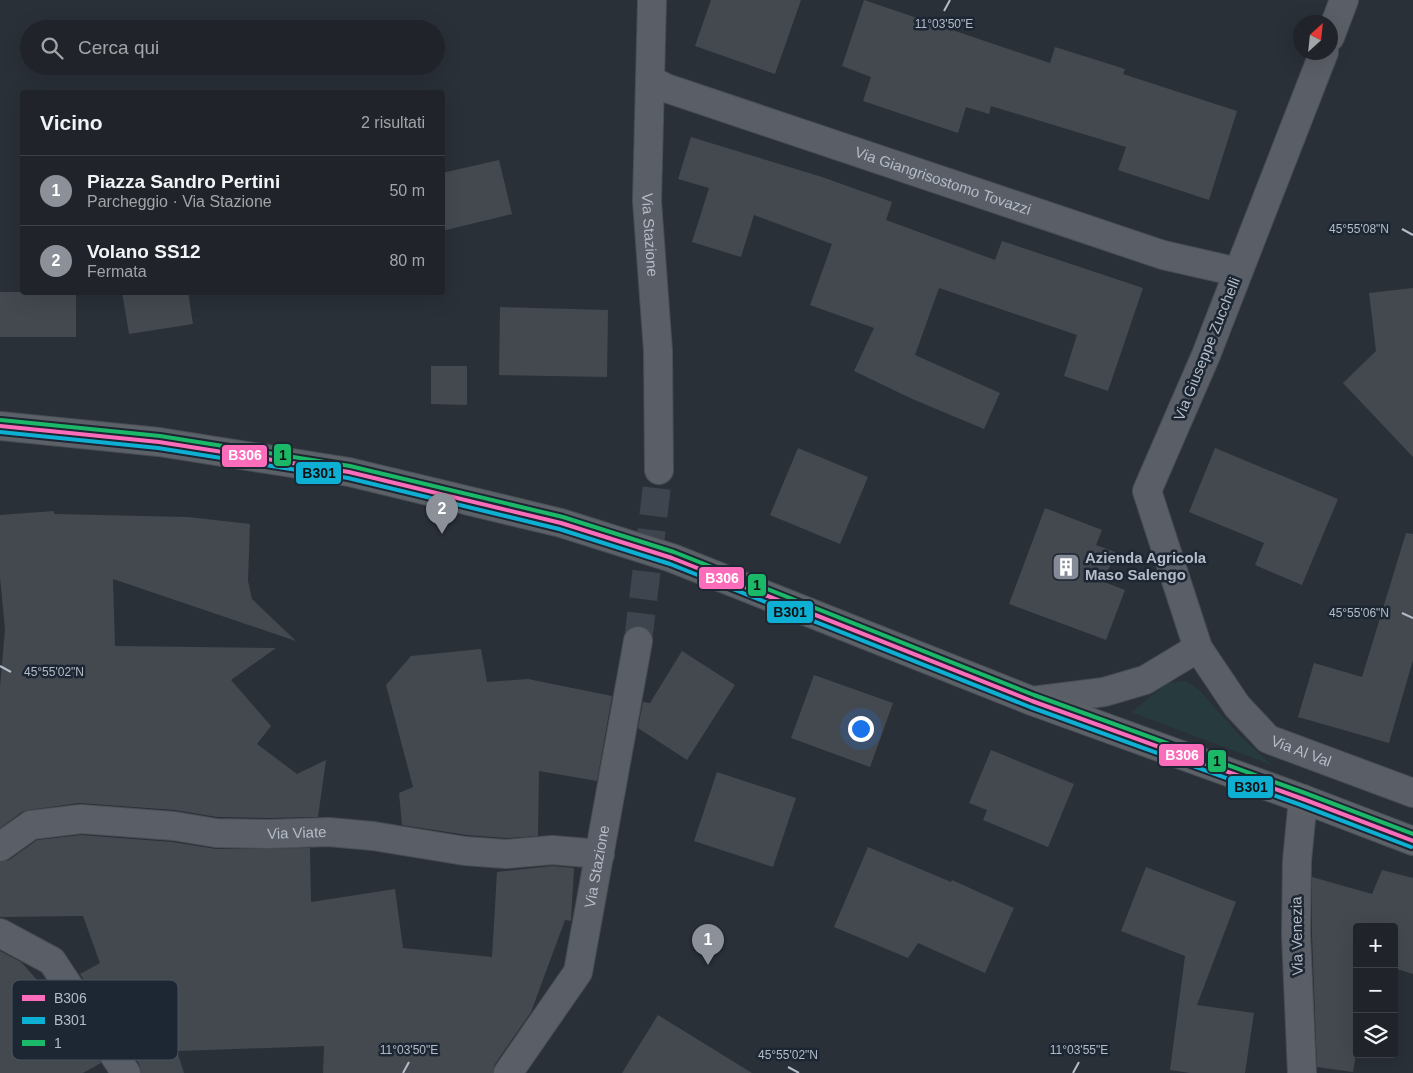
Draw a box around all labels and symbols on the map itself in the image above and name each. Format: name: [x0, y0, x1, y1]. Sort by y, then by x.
north arrow: [1293, 15, 1338, 60]
text: 11°03'50"E: [915, 17, 973, 31]
street label: Via Giangrisostomo Tovazzi: [853, 143, 1033, 218]
street label: Via Stazione: [639, 193, 662, 277]
text: 45°55'08"N: [1329, 222, 1389, 236]
street label: Via Giuseppe Zucchelli: [1170, 275, 1243, 423]
line badge: 1: [273, 443, 292, 467]
line badge: B306: [221, 444, 268, 468]
text: B306: [228, 447, 262, 463]
text: 1: [279, 447, 287, 463]
line badge: B301: [295, 461, 342, 485]
text: B301: [302, 465, 336, 481]
pin: 2: [426, 493, 458, 534]
place label: Azienda Agricola Maso Salengo: [1085, 549, 1207, 583]
building icon: Azienda Agricola Maso Salengo: [1051, 552, 1081, 582]
line badge: B306: [698, 566, 745, 590]
text: B306: [705, 570, 739, 586]
line badge: 1: [747, 573, 767, 597]
text: 1: [753, 577, 761, 593]
line badge: B301: [766, 600, 814, 624]
text: B301: [773, 604, 807, 620]
text: 45°55'06"N: [1329, 606, 1389, 620]
text: 45°55'02"N: [24, 665, 84, 679]
your location: [848, 716, 874, 742]
street label: Via Al Val: [1269, 732, 1334, 770]
line badge: B306: [1158, 743, 1205, 767]
text: B306: [1165, 747, 1199, 763]
line badge: 1: [1207, 749, 1227, 773]
text: 1: [1213, 753, 1221, 769]
line badge: B301: [1227, 775, 1274, 799]
text: B301: [1234, 779, 1268, 795]
street label: Via Viate: [267, 823, 327, 842]
street label: Via Stazione: [581, 824, 612, 909]
street label: Via Venezia: [1287, 896, 1306, 976]
pin: 1: [692, 924, 724, 965]
legend: [12, 980, 178, 1060]
text: B306: [54, 990, 87, 1006]
text: B301: [54, 1012, 87, 1028]
text: 1: [54, 1035, 62, 1051]
text: 11°03'50"E: [380, 1043, 438, 1057]
text: 11°03'55"E: [1050, 1043, 1108, 1057]
text: 45°55'02"N: [758, 1048, 818, 1062]

